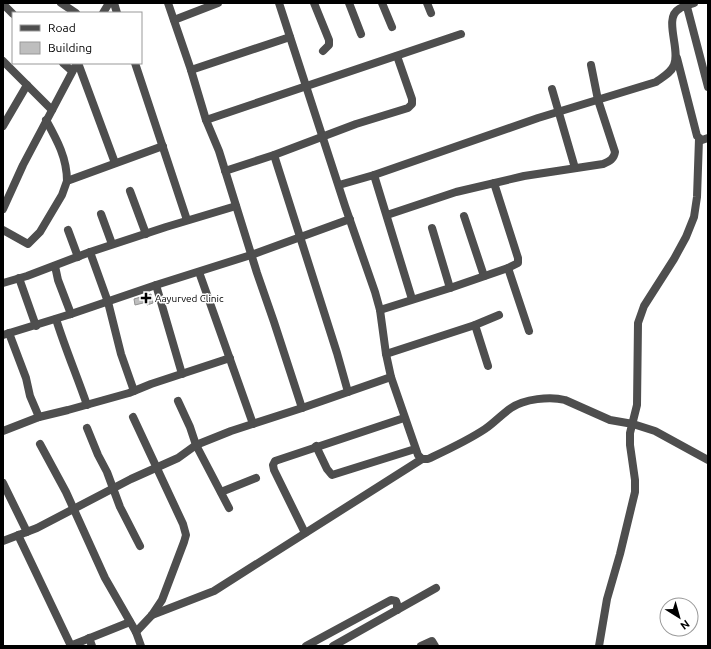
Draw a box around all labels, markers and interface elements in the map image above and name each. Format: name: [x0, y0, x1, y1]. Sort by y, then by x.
legend: [12, 12, 142, 64]
text: Road: [48, 21, 76, 34]
text: Building: [48, 41, 92, 54]
marker: Aayurved Clinic: [140, 292, 152, 304]
place label: Aayurved Clinic: [155, 293, 224, 304]
north arrow: [659, 597, 699, 637]
text: N: [678, 618, 692, 632]

